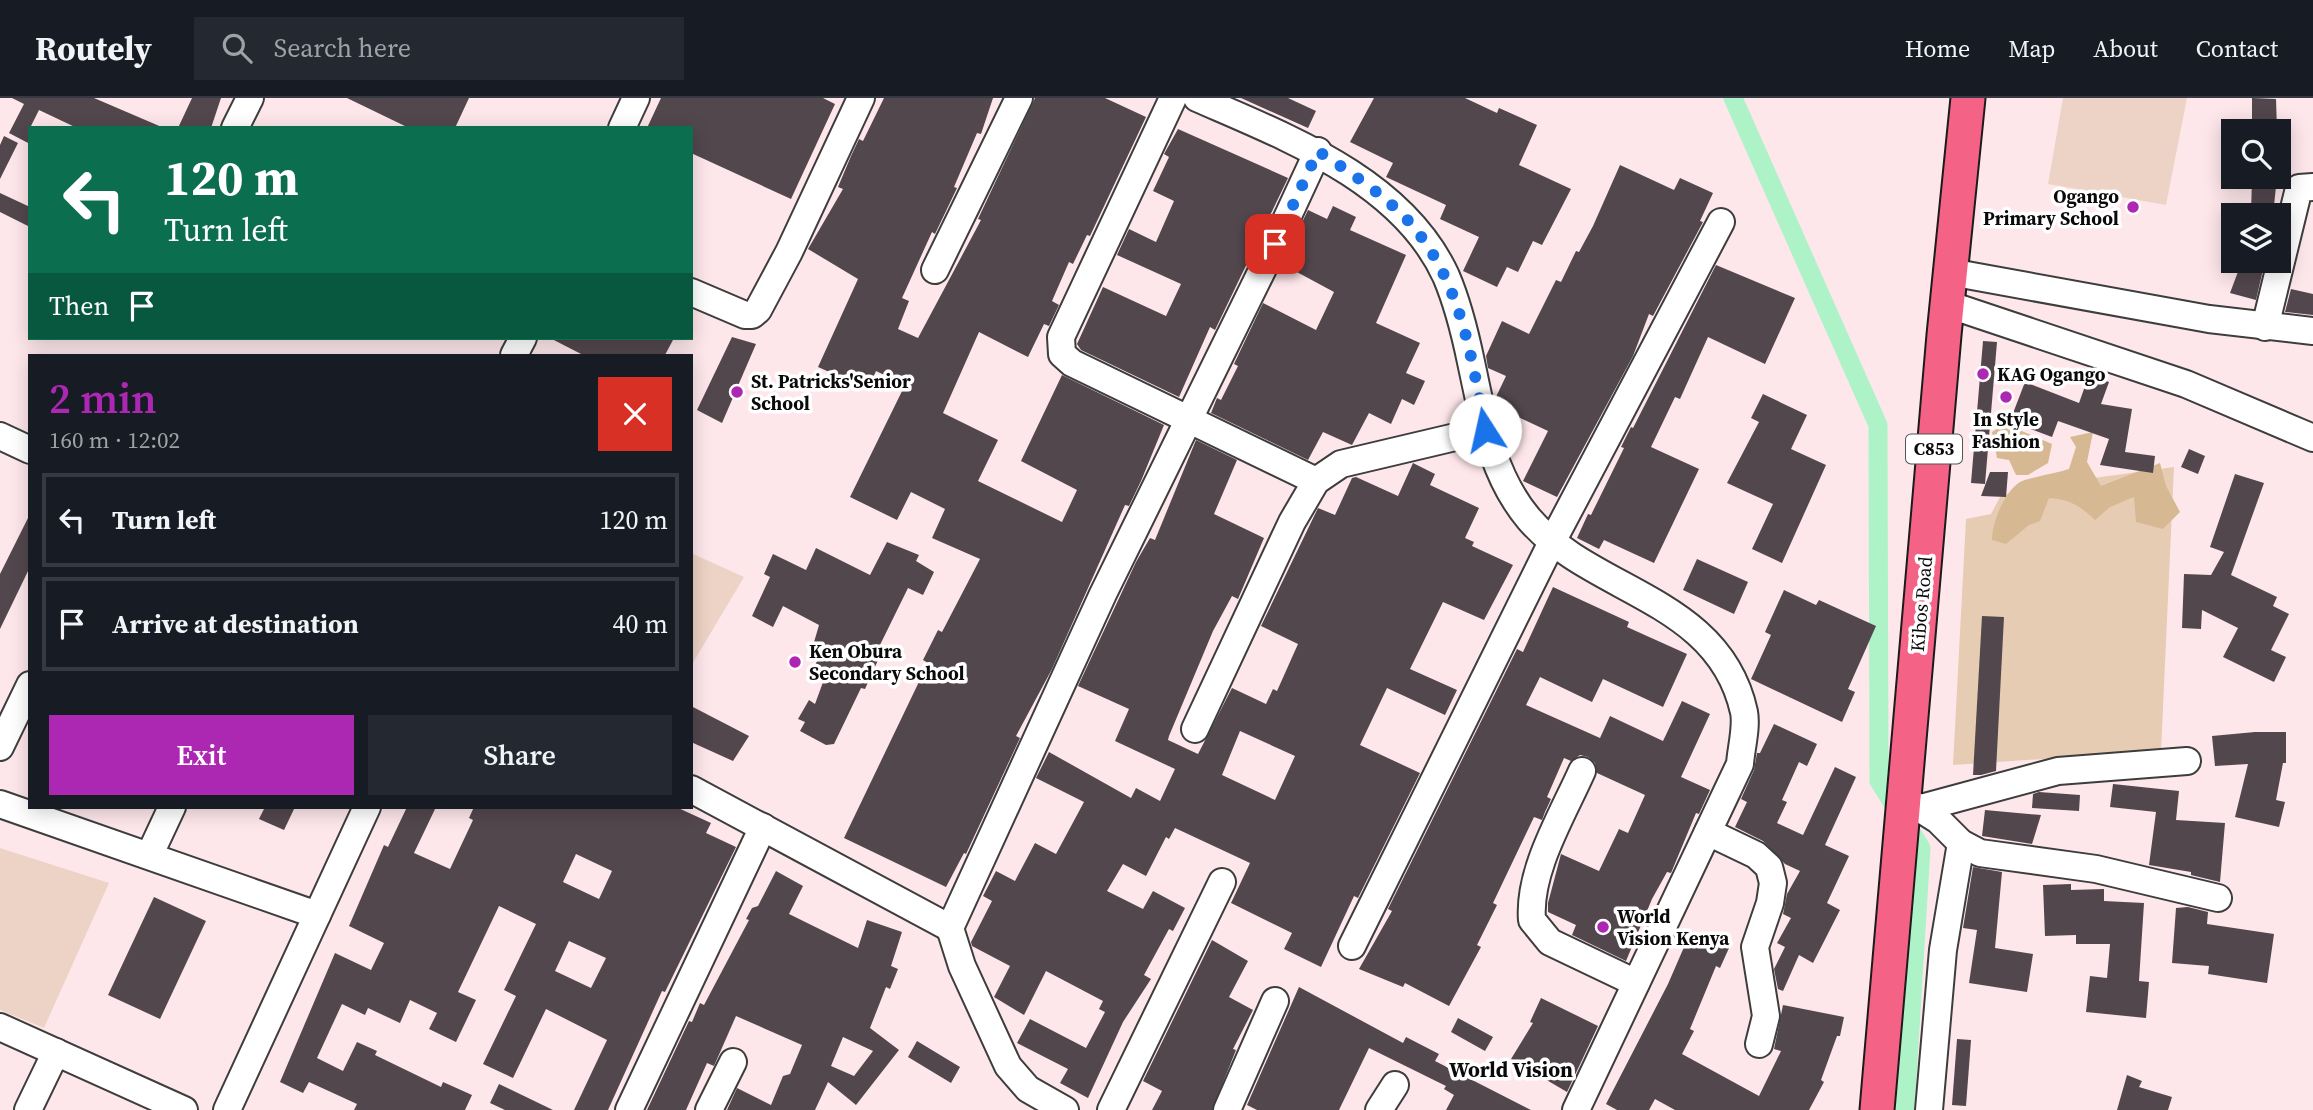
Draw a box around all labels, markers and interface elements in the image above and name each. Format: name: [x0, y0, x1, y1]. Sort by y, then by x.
search box: [194, 17, 684, 80]
text: Routely: [35, 26, 152, 71]
icon: search: [218, 29, 256, 67]
text: Search here: [274, 30, 411, 66]
text: Home: [1905, 32, 1970, 65]
text: Map: [2008, 32, 2055, 65]
text: About: [2093, 32, 2158, 65]
text: Contact: [2196, 32, 2278, 65]
map controls: [2221, 119, 2291, 273]
button: search: [2221, 119, 2291, 189]
text: 120 m: [164, 144, 299, 211]
icon: left: [49, 154, 140, 245]
place label: Ogango Primary School: [1983, 183, 2119, 231]
marker: Ogango Primary School: [2125, 199, 2141, 215]
button: layers: [2221, 203, 2291, 273]
text: Turn left: [164, 208, 288, 252]
pin: [1245, 214, 1305, 274]
icon: arrive: [1256, 225, 1294, 263]
icon: arrive: [123, 287, 161, 325]
text: Then: [49, 288, 109, 324]
place label: KAG Ogango: [1997, 361, 2106, 387]
marker: KAG Ogango: [1975, 366, 1991, 382]
place label: St. Patricks'Senior School: [751, 368, 911, 416]
text: 2 min: [49, 369, 157, 427]
button: close: [598, 377, 672, 451]
marker: St. Patricks'Senior School: [729, 384, 745, 400]
marker: In Style Fashion: [1998, 389, 2014, 405]
position arrow: [1448, 393, 1522, 467]
place label: In Style Fashion: [1972, 406, 2041, 454]
text: 160 m · 12:02: [49, 424, 180, 456]
road number: C853: [1906, 435, 1962, 464]
icon: left: [53, 501, 91, 539]
text: Turn left: [112, 502, 216, 538]
text: 120 m: [600, 502, 668, 538]
street label: Kibos Road: [1904, 555, 1938, 653]
icon: arrive: [53, 605, 91, 643]
text: Arrive at destination: [112, 606, 359, 642]
text: 40 m: [613, 606, 668, 642]
place label: Ken Obura Secondary School: [809, 638, 965, 686]
marker: Ken Obura Secondary School: [787, 654, 803, 670]
button: Exit: [49, 715, 354, 795]
button: Share: [368, 715, 672, 795]
place label: World Vision Kenya: [1617, 903, 1730, 951]
marker: World Vision Kenya: [1595, 919, 1611, 935]
district label: World Vision: [1449, 1055, 1573, 1084]

